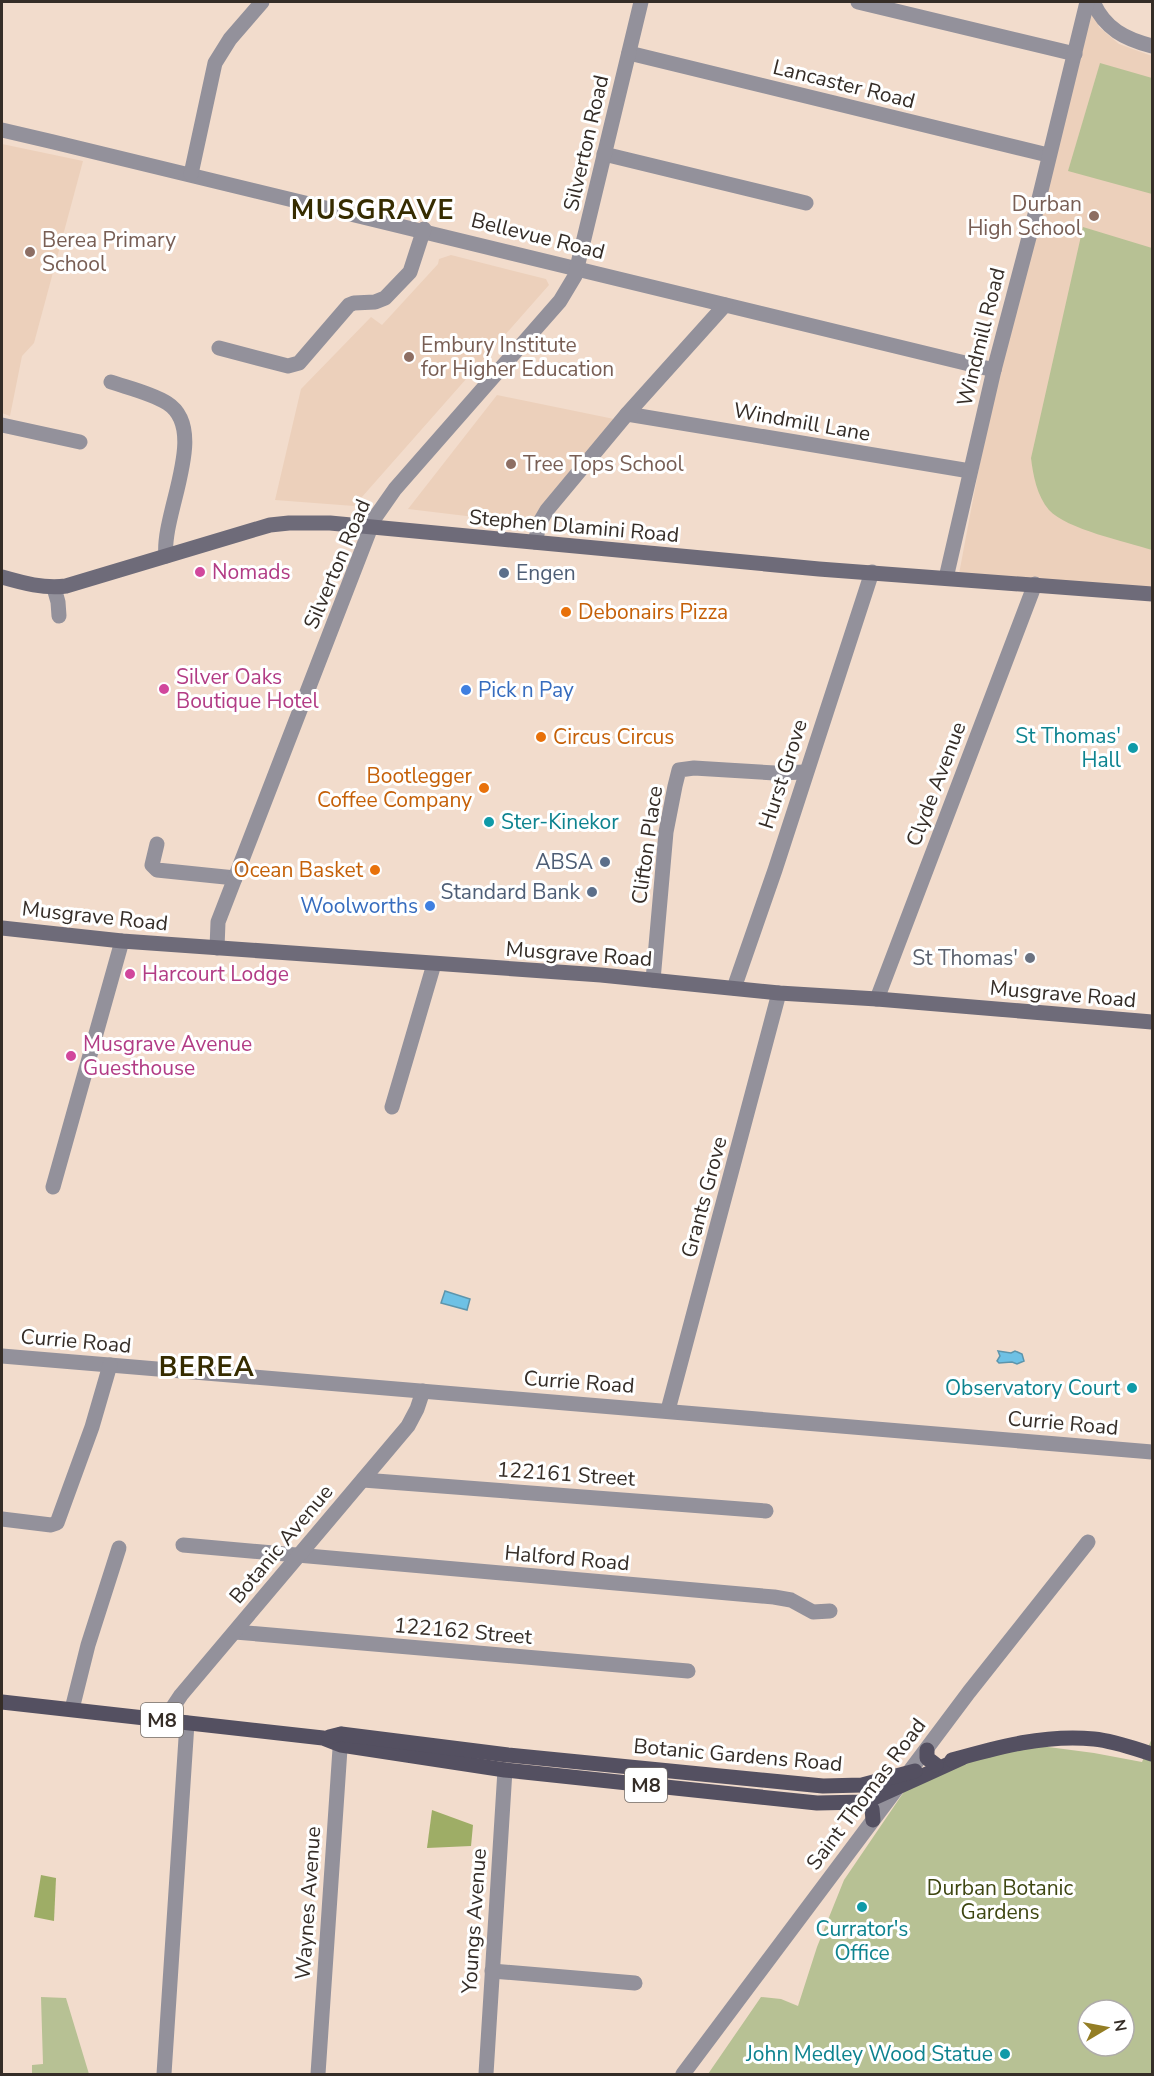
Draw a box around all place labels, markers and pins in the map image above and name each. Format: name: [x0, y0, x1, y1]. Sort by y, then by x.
place label: Durban High School: [967, 190, 1083, 242]
marker: Durban High School: [1087, 209, 1101, 223]
place label: Berea Primary School: [42, 226, 176, 278]
marker: Berea Primary School: [23, 245, 37, 259]
place label: Embury Institute for Higher Education: [421, 331, 614, 383]
marker: Embury Institute for Higher Education: [402, 350, 416, 364]
place label: Tree Tops School: [523, 450, 685, 478]
marker: Tree Tops School: [504, 457, 518, 471]
place label: Nomads: [212, 558, 291, 586]
place label: Engen: [516, 559, 576, 587]
marker: Nomads: [193, 565, 207, 579]
marker: Engen: [497, 566, 511, 580]
place label: Debonairs Pizza: [578, 598, 728, 626]
marker: Debonairs Pizza: [559, 605, 573, 619]
place label: Silver Oaks Boutique Hotel: [176, 663, 319, 715]
place label: Pick n Pay: [478, 676, 574, 704]
marker: Silver Oaks Boutique Hotel: [157, 682, 171, 696]
marker: Pick n Pay: [459, 683, 473, 697]
place label: St Thomas' Hall: [1015, 722, 1122, 774]
place label: Circus Circus: [553, 723, 674, 751]
marker: Circus Circus: [534, 730, 548, 744]
marker: St Thomas' Hall: [1126, 741, 1140, 755]
place label: Bootlegger Coffee Company: [317, 762, 472, 814]
marker: Bootlegger Coffee Company: [477, 781, 491, 795]
place label: Ster-Kinekor: [501, 808, 619, 836]
marker: Ster-Kinekor: [482, 815, 496, 829]
place label: ABSA: [535, 848, 593, 876]
marker: ABSA: [598, 855, 612, 869]
place label: Ocean Basket: [234, 856, 364, 884]
marker: Ocean Basket: [368, 863, 382, 877]
place label: Standard Bank: [441, 878, 580, 906]
marker: Standard Bank: [585, 885, 599, 899]
place label: Woolworths: [300, 892, 418, 920]
marker: Woolworths: [423, 899, 437, 913]
place label: St Thomas': [912, 944, 1018, 972]
marker: St Thomas': [1023, 951, 1037, 965]
place label: Harcourt Lodge: [142, 960, 289, 988]
marker: Harcourt Lodge: [123, 967, 137, 981]
place label: Musgrave Avenue Guesthouse: [83, 1030, 252, 1082]
marker: Musgrave Avenue Guesthouse: [64, 1049, 78, 1063]
place label: Observatory Court: [945, 1374, 1121, 1402]
marker: Observatory Court: [1125, 1381, 1139, 1395]
marker: Currator's Office: [855, 1900, 869, 1914]
place label: Currator's Office: [816, 1915, 908, 1967]
place label: John Medley Wood Statue: [745, 2040, 993, 2068]
marker: John Medley Wood Statue: [998, 2047, 1012, 2061]

